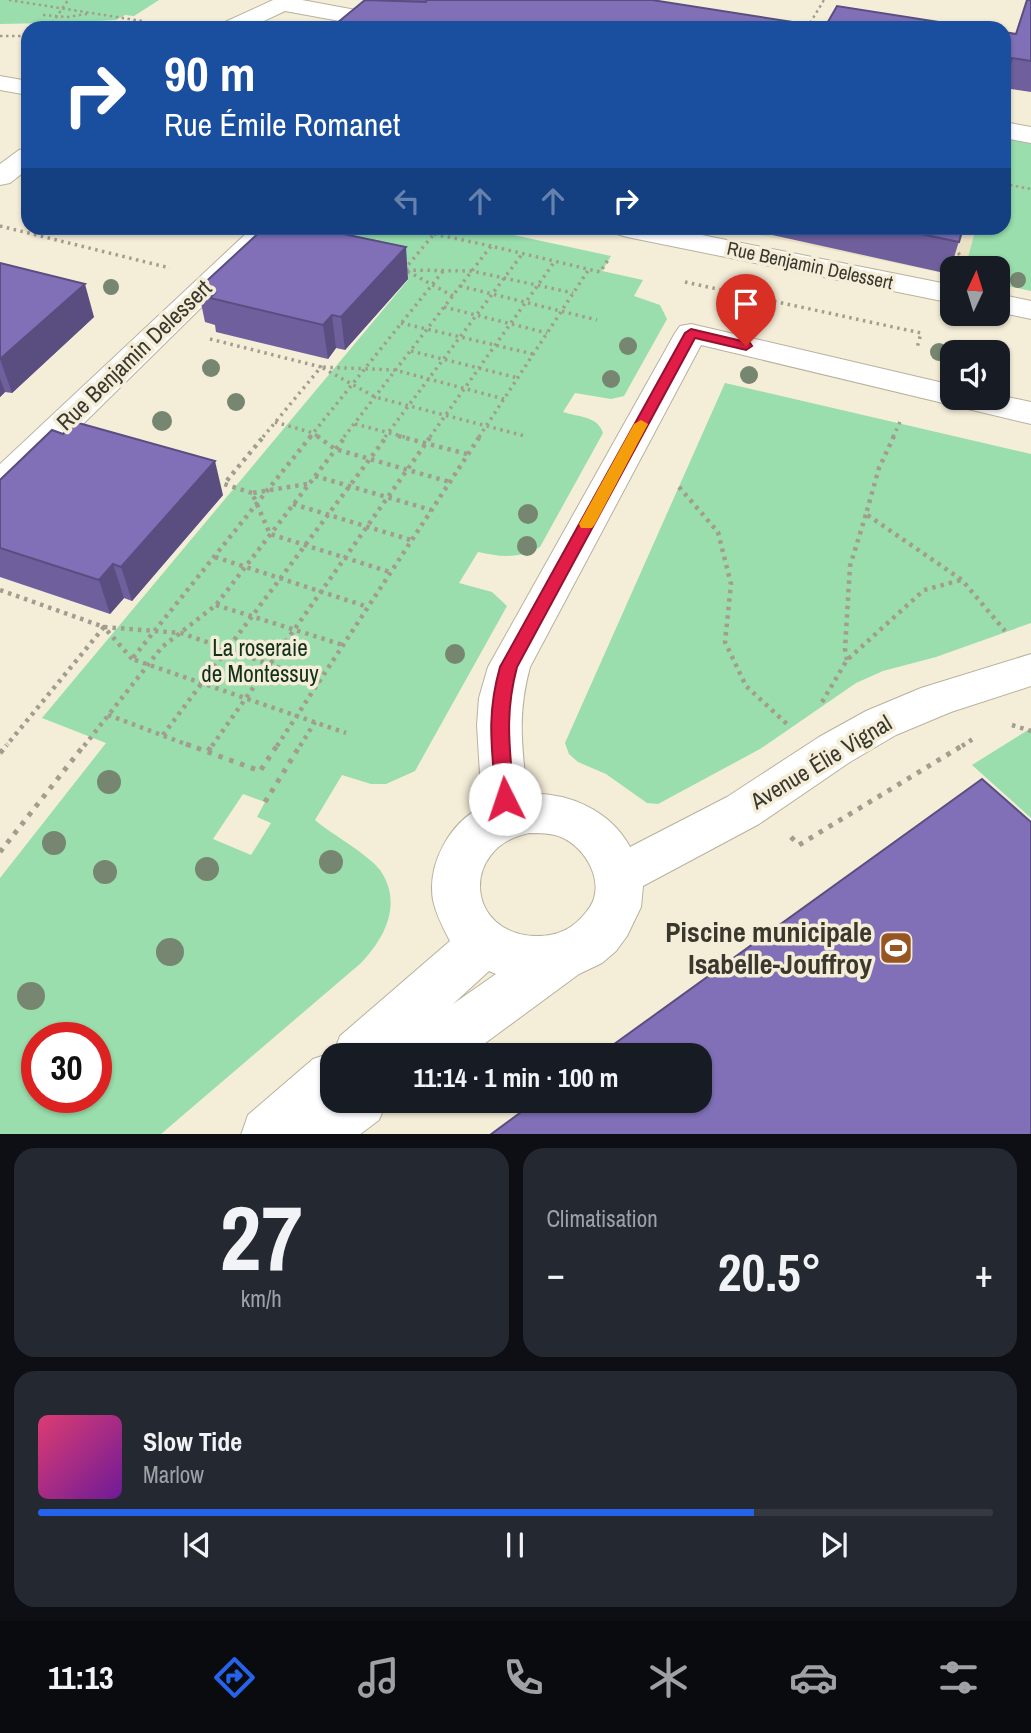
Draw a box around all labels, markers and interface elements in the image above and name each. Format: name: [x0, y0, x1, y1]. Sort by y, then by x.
text: 90 m: [164, 40, 256, 106]
icon: right: [49, 49, 140, 140]
text: Rue Émile Romanet: [164, 103, 400, 146]
icon: left: [388, 182, 426, 220]
icon: ahead: [461, 182, 499, 220]
icon: ahead: [534, 182, 572, 220]
icon: right: [607, 182, 645, 220]
street label: Rue Benjamin Delessert: [725, 235, 896, 295]
north arrow: [940, 256, 1010, 326]
map controls: [940, 256, 1010, 410]
street label: Rue Benjamin Delessert: [49, 272, 218, 437]
pin: [716, 274, 776, 346]
icon: arrive: [727, 285, 765, 323]
button: sound: [940, 340, 1010, 410]
park label: La roseraie de Montessuy: [201, 632, 319, 689]
street label: Avenue Élie Vignal: [743, 707, 897, 817]
position arrow: [468, 762, 542, 836]
place label: Piscine municipale Isabelle-Jouffroy: [665, 913, 872, 983]
sports icon: Piscine municipale Isabelle-Jouffroy: [877, 929, 915, 967]
speed limit sign: 30: [21, 1022, 112, 1113]
text: 11:14 · 1 min · 100 m: [413, 1060, 619, 1095]
text: 27: [220, 1176, 303, 1298]
text: Climatisation: [547, 1203, 658, 1234]
text: 20.5°: [718, 1237, 822, 1307]
text: −: [547, 1248, 565, 1299]
text: +: [975, 1248, 993, 1299]
text: km/h: [241, 1283, 282, 1314]
text: Slow Tide: [143, 1424, 242, 1459]
text: Marlow: [143, 1459, 204, 1490]
icon: previous: [178, 1526, 216, 1564]
icon: pause: [496, 1526, 534, 1564]
icon: next: [815, 1526, 853, 1564]
icon: directions: [210, 1653, 259, 1702]
icon: music: [354, 1653, 403, 1702]
icon: phone: [499, 1653, 548, 1702]
icon: climate: [644, 1653, 693, 1702]
icon: car: [789, 1653, 838, 1702]
icon: filters: [934, 1653, 983, 1702]
text: 11:13: [48, 1656, 114, 1699]

